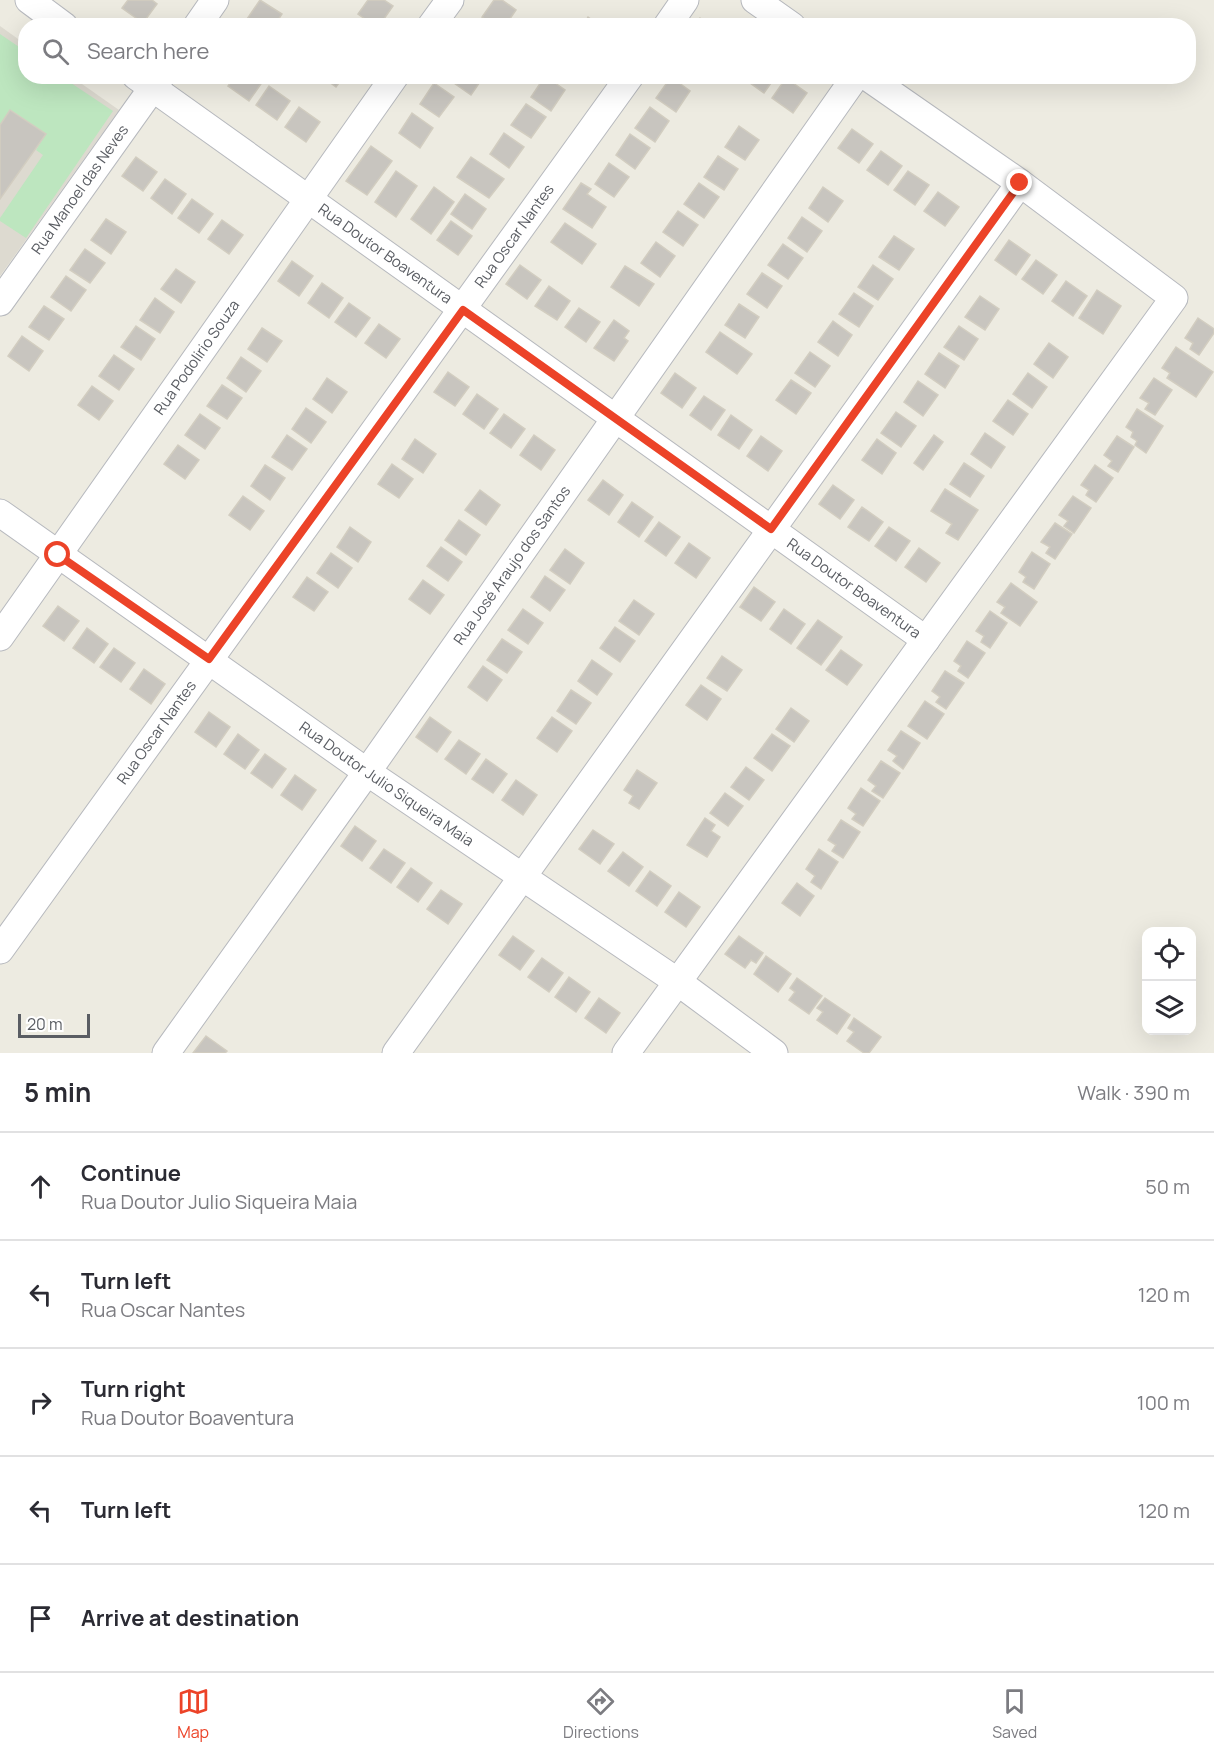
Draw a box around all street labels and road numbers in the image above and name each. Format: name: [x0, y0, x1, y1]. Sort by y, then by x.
street label: Rua Manoel das Neves: [26, 120, 133, 258]
street label: Rua Oscar Nantes: [470, 180, 559, 292]
street label: Rua Doutor Boaventura: [314, 198, 457, 308]
street label: Rua Podolirio Souza: [149, 295, 244, 419]
street label: Rua José Araujo dos Santos: [448, 481, 575, 649]
street label: Rua Doutor Boaventura: [783, 533, 925, 643]
street label: Rua Oscar Nantes: [112, 676, 201, 789]
street label: Rua Doutor Julio Siqueira Maia: [295, 716, 478, 851]

